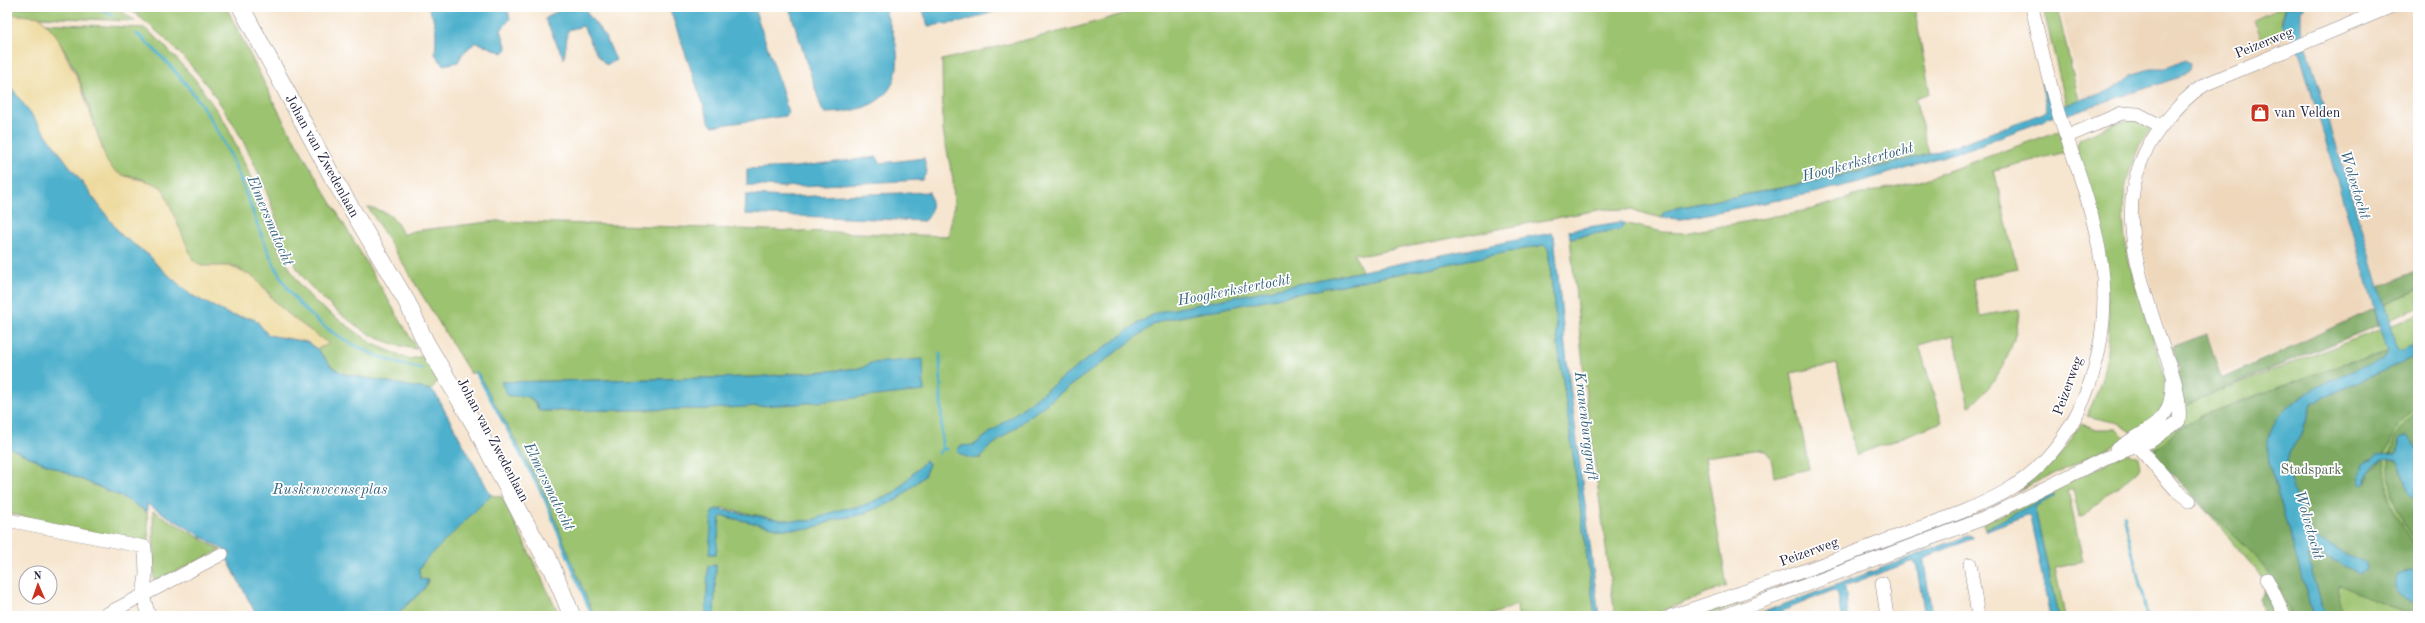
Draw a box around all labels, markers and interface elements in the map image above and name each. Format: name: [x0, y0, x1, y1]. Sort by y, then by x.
street label: Peizerweg: [2233, 25, 2296, 61]
street label: Johan van Zwedenlaan: [282, 92, 362, 220]
shop icon: van Velden: [2249, 102, 2271, 124]
place label: van Velden: [2274, 106, 2341, 120]
water label: Hoogkerkstertocht: [1800, 141, 1915, 185]
water label: Wolvetocht: [2336, 149, 2372, 221]
water label: Elmersmatocht: [243, 173, 295, 269]
water label: Hoogkerkstertocht: [1175, 273, 1292, 309]
street label: Peizerweg: [2051, 354, 2085, 417]
water label: Kranenburggraft: [1571, 370, 1599, 482]
street label: Johan van Zwedenlaan: [454, 376, 532, 505]
water label: Elmersmatocht: [520, 439, 576, 534]
park label: Stadspark: [2280, 463, 2342, 477]
water label: Ruskenveenseplas: [272, 483, 387, 498]
water label: Wolvetocht: [2291, 489, 2325, 561]
street label: Peizerweg: [1778, 535, 1841, 569]
north arrow: [18, 565, 58, 605]
text: N: [33, 571, 43, 582]

